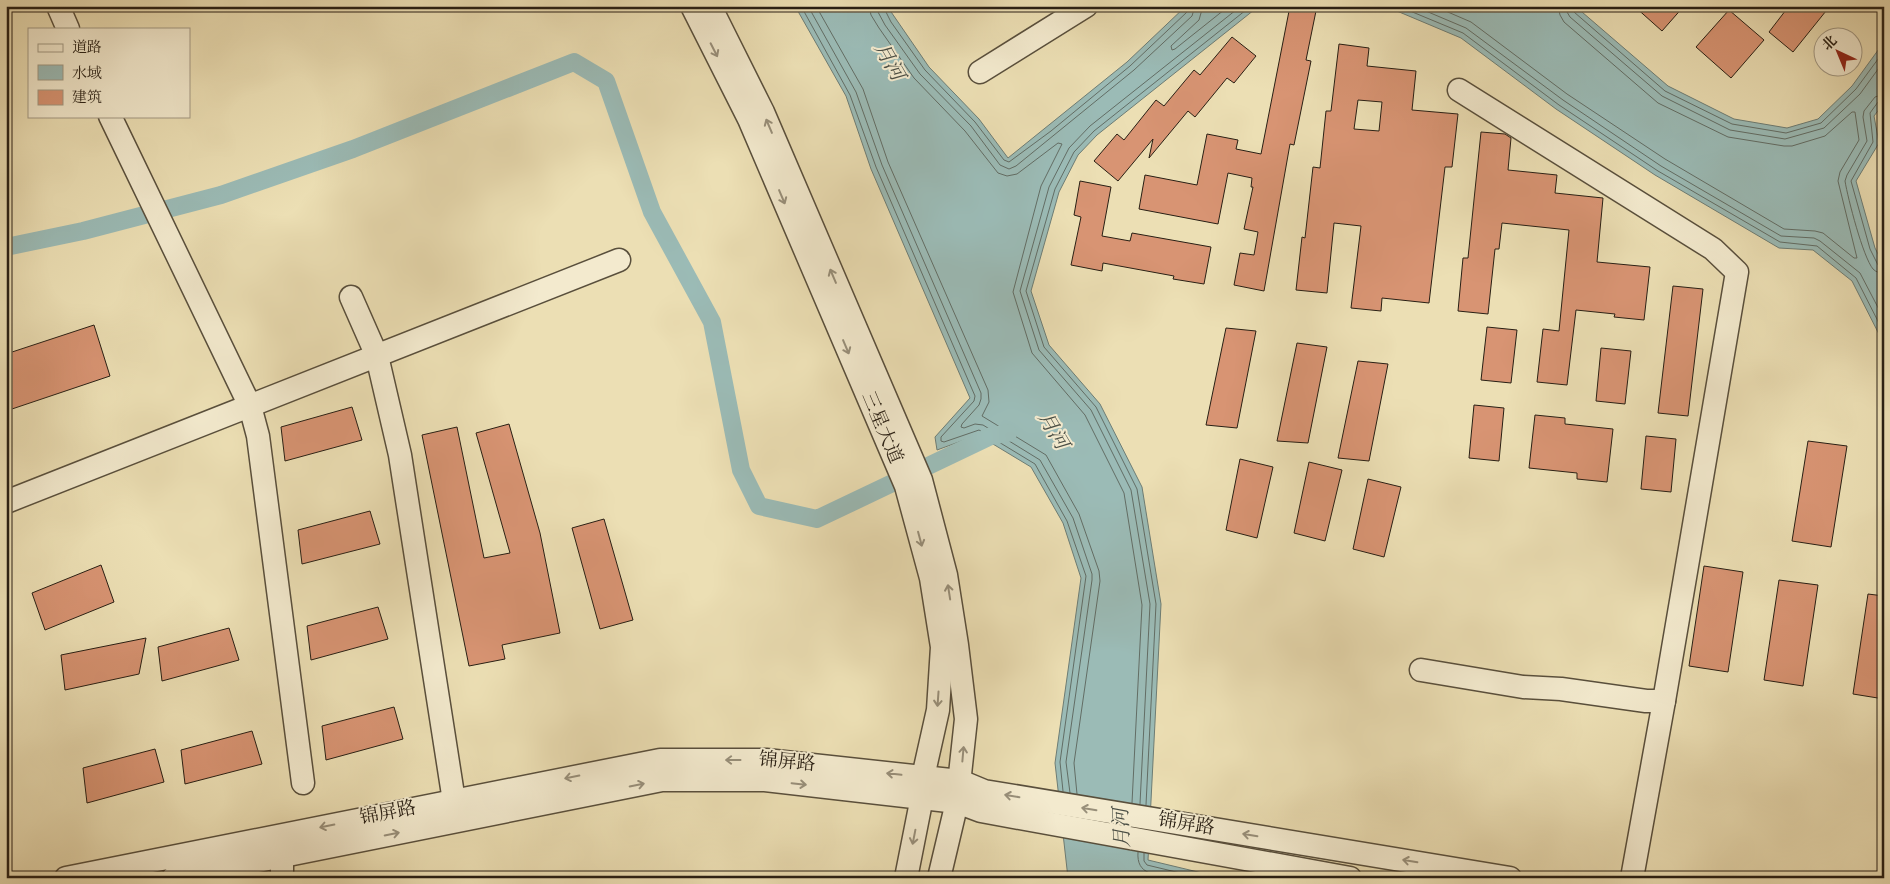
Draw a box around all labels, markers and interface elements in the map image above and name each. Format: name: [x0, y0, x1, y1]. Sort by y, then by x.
legend: [28, 28, 190, 118]
north arrow: [1812, 28, 1862, 78]
text: 北: [1819, 33, 1840, 53]
text: 道路: [72, 39, 102, 56]
water label: 月河: [869, 39, 910, 87]
one-way arrow: [710, 42, 719, 57]
text: 水域: [72, 65, 102, 82]
text: 建筑: [72, 89, 102, 106]
one-way arrow: [764, 119, 774, 134]
one-way arrow: [778, 189, 788, 204]
one-way arrow: [828, 269, 838, 284]
one-way arrow: [842, 339, 852, 354]
street label: 三星大道: [857, 388, 907, 467]
water label: 月河: [1033, 408, 1074, 456]
one-way arrow: [916, 531, 926, 547]
one-way arrow: [944, 585, 954, 601]
one-way arrow: [934, 691, 943, 707]
one-way arrow: [958, 746, 968, 762]
street label: 锦屏路: [758, 748, 816, 775]
one-way arrow: [725, 755, 741, 765]
one-way arrow: [887, 769, 903, 779]
one-way arrow: [564, 773, 580, 783]
one-way arrow: [791, 779, 807, 789]
one-way arrow: [629, 780, 645, 790]
one-way arrow: [1004, 790, 1020, 800]
street label: 锦屏路: [358, 796, 418, 829]
one-way arrow: [1082, 803, 1098, 813]
water label: 月河: [1110, 805, 1134, 849]
street label: 锦屏路: [1156, 808, 1216, 839]
one-way arrow: [319, 822, 335, 831]
one-way arrow: [384, 829, 400, 838]
one-way arrow: [909, 829, 918, 845]
one-way arrow: [1242, 830, 1258, 840]
one-way arrow: [1403, 856, 1419, 866]

